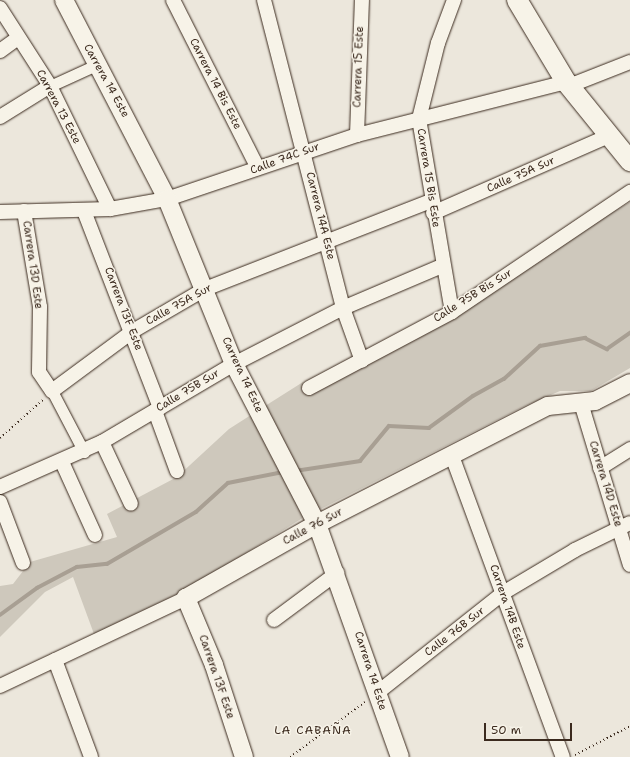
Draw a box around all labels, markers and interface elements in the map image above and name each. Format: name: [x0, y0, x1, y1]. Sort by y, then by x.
street label: Carrera 15 Este: [351, 26, 367, 108]
street label: Carrera 14 Bis Este: [186, 36, 244, 132]
street label: Carrera 14 Este: [80, 42, 132, 120]
street label: Carrera 13 Este: [33, 68, 83, 146]
street label: Carrera 15 Bis Este: [414, 128, 442, 228]
street label: Calle 74C Sur: [249, 140, 321, 178]
street label: Calle 75A Sur: [485, 154, 557, 196]
street label: Carrera 14A Este: [303, 171, 337, 261]
street label: Carrera 13D Este: [19, 220, 45, 310]
street label: Carrera 13F Este: [101, 265, 145, 353]
street label: Calle 75B Bis Sur: [431, 267, 515, 325]
street label: Calle 75A Sur: [144, 282, 214, 328]
street label: Carrera 14 Este: [219, 335, 265, 415]
street label: Calle 75B Sur: [154, 367, 222, 415]
street label: Carrera 14D Este: [586, 439, 624, 529]
street label: Calle 76 Sur: [281, 506, 345, 548]
street label: Carrera 14B Este: [486, 563, 528, 651]
street label: Calle 76B Sur: [422, 605, 488, 659]
street label: Carrera 14 Este: [351, 630, 389, 712]
street label: Carrera 13F Este: [195, 633, 237, 721]
scale bar: [486, 715, 574, 741]
text: 50 m: [491, 722, 521, 738]
district label: LA CABAÑA: [274, 724, 352, 738]

